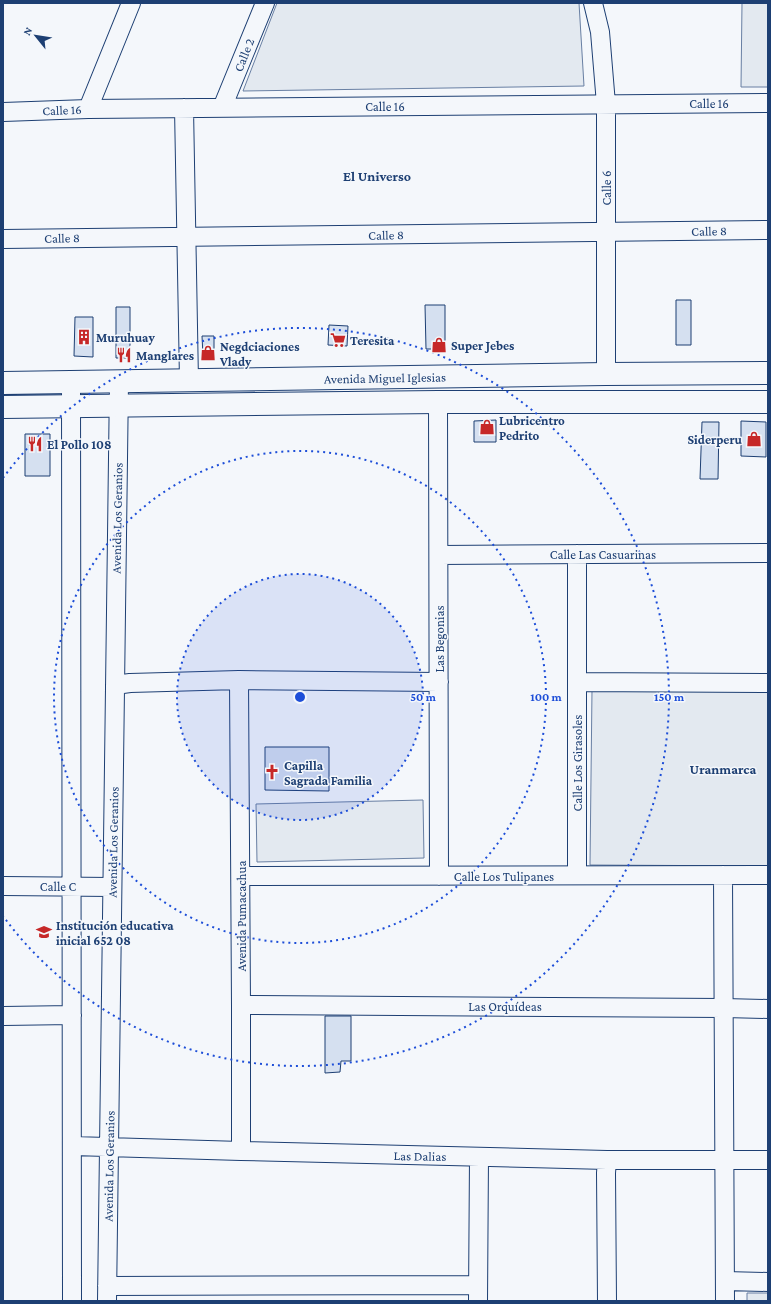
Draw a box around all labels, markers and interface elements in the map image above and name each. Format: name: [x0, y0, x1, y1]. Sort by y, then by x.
north arrow: [16, 16, 56, 56]
text: N: [20, 24, 35, 37]
street label: Calle 2: [231, 36, 257, 74]
street label: Calle 16: [689, 96, 729, 111]
street label: Calle 16: [365, 99, 405, 114]
street label: Calle 16: [42, 102, 82, 118]
district label: El Universo: [343, 168, 411, 184]
street label: Calle 6: [599, 170, 614, 206]
street label: Calle 8: [691, 223, 727, 239]
street label: Calle 8: [368, 227, 404, 243]
street label: Calle 8: [44, 230, 80, 246]
building icon: Muruhuay: [75, 328, 93, 346]
place label: Muruhuay: [96, 330, 155, 345]
supermarket icon: Teresita: [329, 331, 347, 349]
place label: Teresita: [350, 333, 395, 348]
shop icon: Super Jebes: [430, 336, 448, 354]
place label: Super Jebes: [451, 338, 514, 353]
place label: Negdciaciones Vlady: [219, 339, 299, 369]
shop icon: Negdciaciones Vlady: [199, 344, 217, 362]
restaurant icon: Manglares: [115, 346, 133, 364]
place label: Manglares: [136, 348, 194, 363]
street label: Avenida Miguel Iglesias: [324, 369, 446, 387]
place label: Lubricentro Pedrito: [499, 413, 565, 443]
shop icon: Lubricentro Pedrito: [478, 418, 496, 436]
shop icon: Siderperu: [745, 430, 763, 448]
place label: Siderperu: [688, 432, 743, 447]
restaurant icon: El Pollo 108: [26, 435, 44, 453]
place label: El Pollo 108: [47, 437, 112, 452]
street label: Avenida Los Geranios: [109, 462, 125, 574]
street label: Calle Las Casuarinas: [550, 547, 656, 562]
street label: Las Begonias: [432, 605, 447, 673]
centre of rings: [293, 690, 307, 704]
text: 50 m: [410, 690, 437, 704]
text: 100 m: [530, 690, 563, 704]
text: 150 m: [654, 690, 685, 704]
street label: Calle Los Girasoles: [570, 715, 585, 811]
place label: Capilla Sagrada Familia: [284, 758, 373, 788]
district label: Uranmarca: [690, 761, 757, 777]
church icon: Capilla Sagrada Familia: [263, 763, 281, 781]
street label: Avenida Los Geranios: [105, 786, 121, 898]
street label: Avenida Pumacachua: [234, 861, 249, 971]
street label: Calle Los Tulipanes: [454, 869, 554, 884]
street label: Calle C: [40, 879, 76, 894]
place label: Institución educativa inicial 652 08: [56, 918, 174, 948]
school or university icon: Institución educativa inicial 652 08: [35, 923, 53, 941]
street label: Las Orquídeas: [468, 999, 542, 1014]
street label: Avenida Los Geranios: [101, 1110, 117, 1222]
street label: Las Dalias: [394, 1148, 446, 1164]

